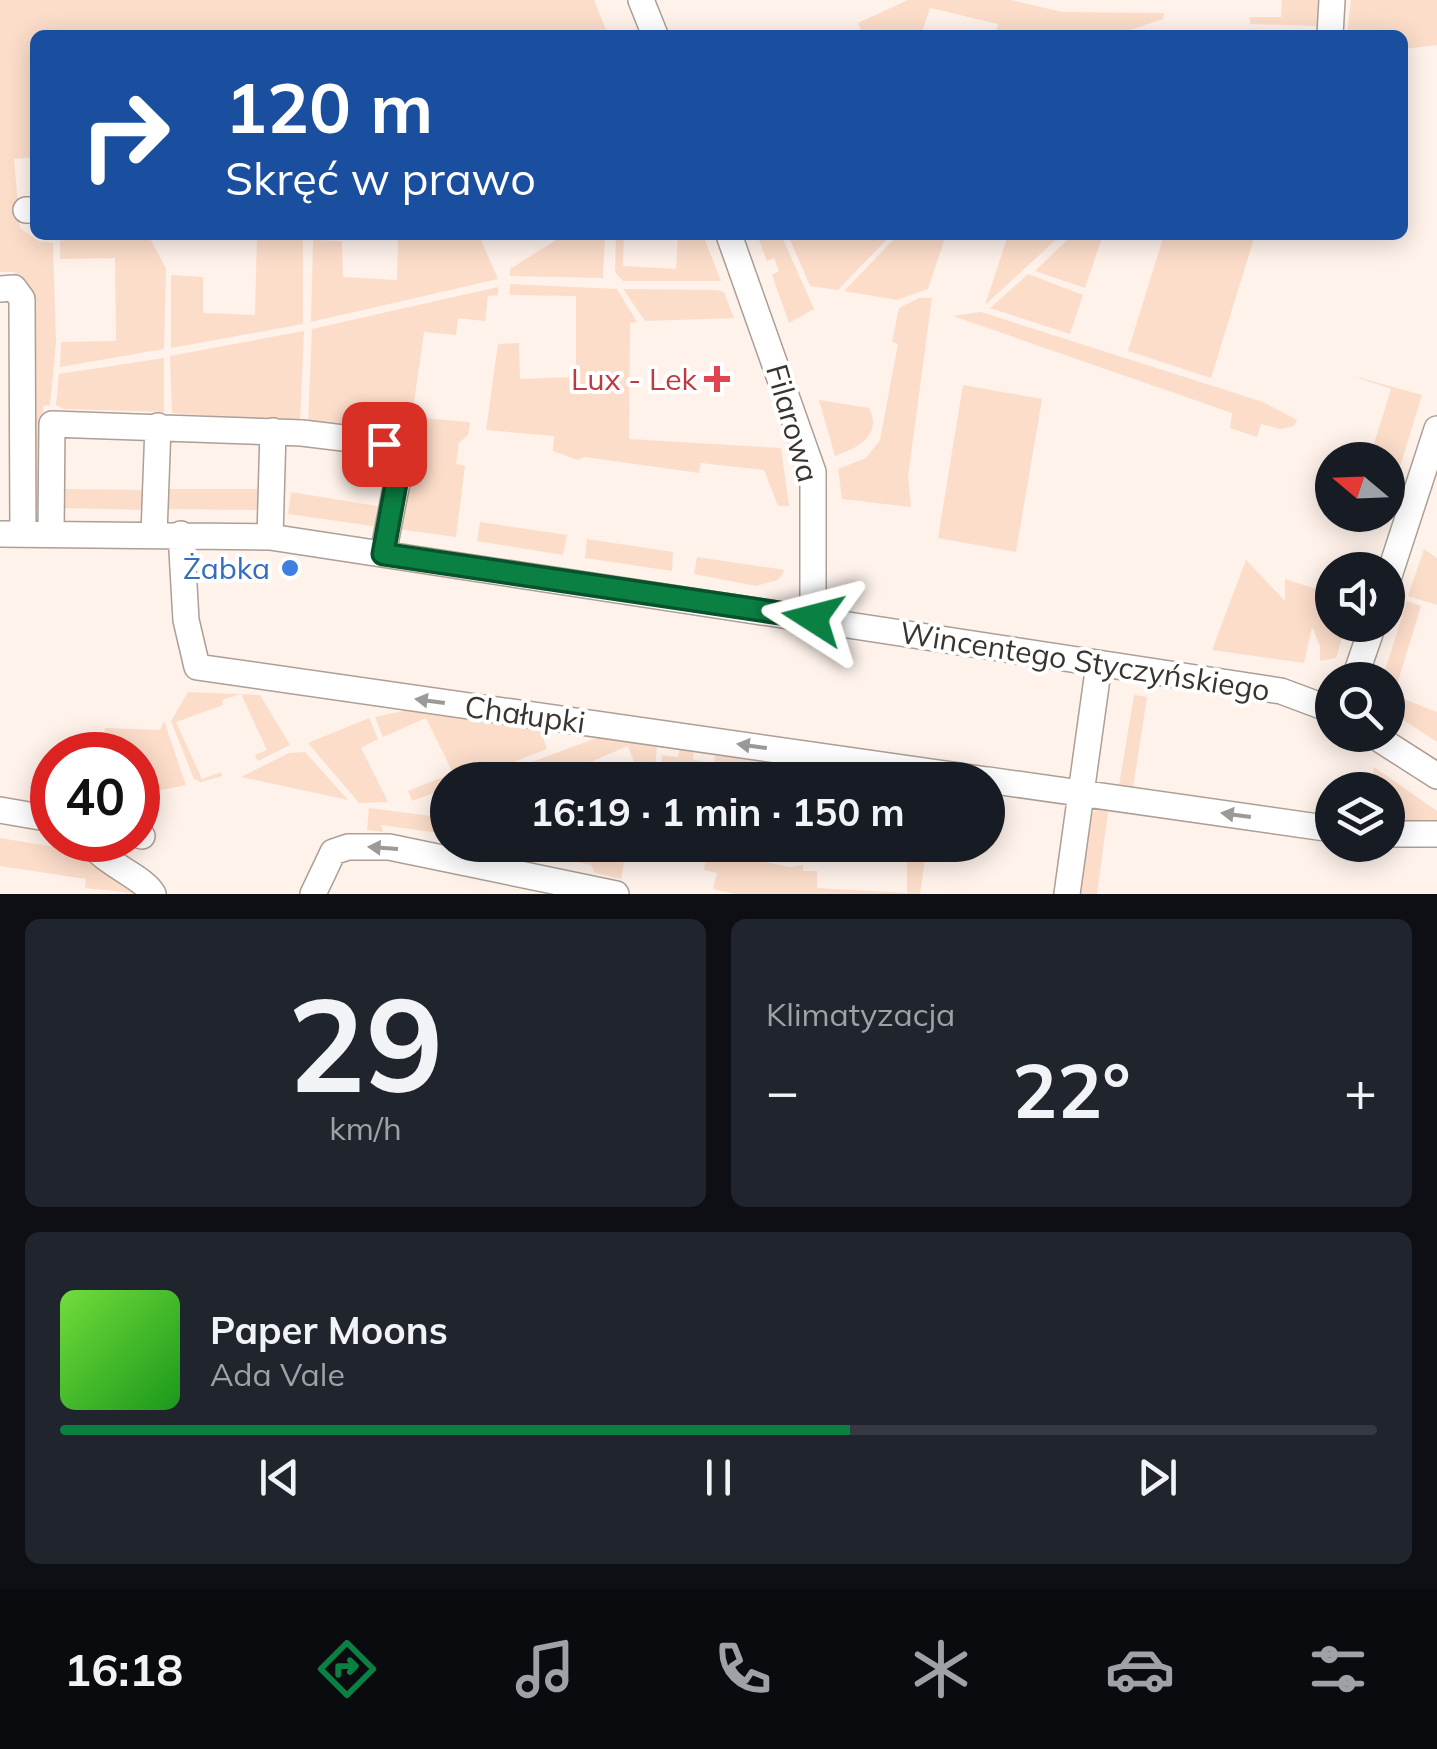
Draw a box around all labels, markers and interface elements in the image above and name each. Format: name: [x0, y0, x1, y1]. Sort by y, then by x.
text: 120 m: [225, 63, 433, 151]
icon: right: [60, 70, 190, 200]
text: Skręć w prawo: [225, 150, 536, 206]
place label: Lux - Lek: [571, 360, 698, 398]
street label: Filarowa: [758, 360, 828, 486]
marker: Lux - Lek: [706, 368, 728, 390]
pin: [342, 402, 427, 487]
icon: arrive: [357, 417, 412, 472]
north arrow: [1315, 442, 1405, 532]
map controls: [1315, 442, 1405, 862]
place label: Żabka: [183, 549, 270, 587]
button: sound: [1315, 552, 1405, 642]
marker: Żabka: [279, 557, 301, 579]
position arrow: [761, 566, 865, 670]
street label: Wincentego Styczyńskiego: [897, 613, 1273, 709]
button: search: [1315, 662, 1405, 752]
street label: Chałupki: [462, 687, 588, 741]
one-way arrow: [413, 692, 445, 708]
speed limit sign: 40: [30, 732, 160, 862]
one-way arrow: [735, 738, 767, 754]
button: layers: [1315, 772, 1405, 862]
text: 16:19 · 1 min · 150 m: [530, 788, 905, 836]
one-way arrow: [1220, 807, 1251, 823]
one-way arrow: [366, 840, 398, 856]
text: 29: [287, 961, 444, 1125]
text: Klimatyzacja: [766, 994, 955, 1034]
text: 22°: [1012, 1043, 1131, 1137]
text: −: [766, 1056, 799, 1125]
text: +: [1344, 1056, 1377, 1125]
text: km/h: [329, 1108, 402, 1148]
text: Paper Moons: [210, 1306, 448, 1354]
text: Ada Vale: [210, 1354, 345, 1394]
icon: previous: [252, 1450, 307, 1505]
icon: pause: [691, 1450, 746, 1505]
icon: next: [1130, 1450, 1185, 1505]
icon: directions: [312, 1634, 382, 1704]
icon: music: [510, 1634, 580, 1704]
icon: phone: [708, 1634, 778, 1704]
icon: climate: [906, 1634, 976, 1704]
icon: car: [1105, 1634, 1175, 1704]
icon: filters: [1303, 1634, 1373, 1704]
text: 16:18: [64, 1641, 183, 1697]

